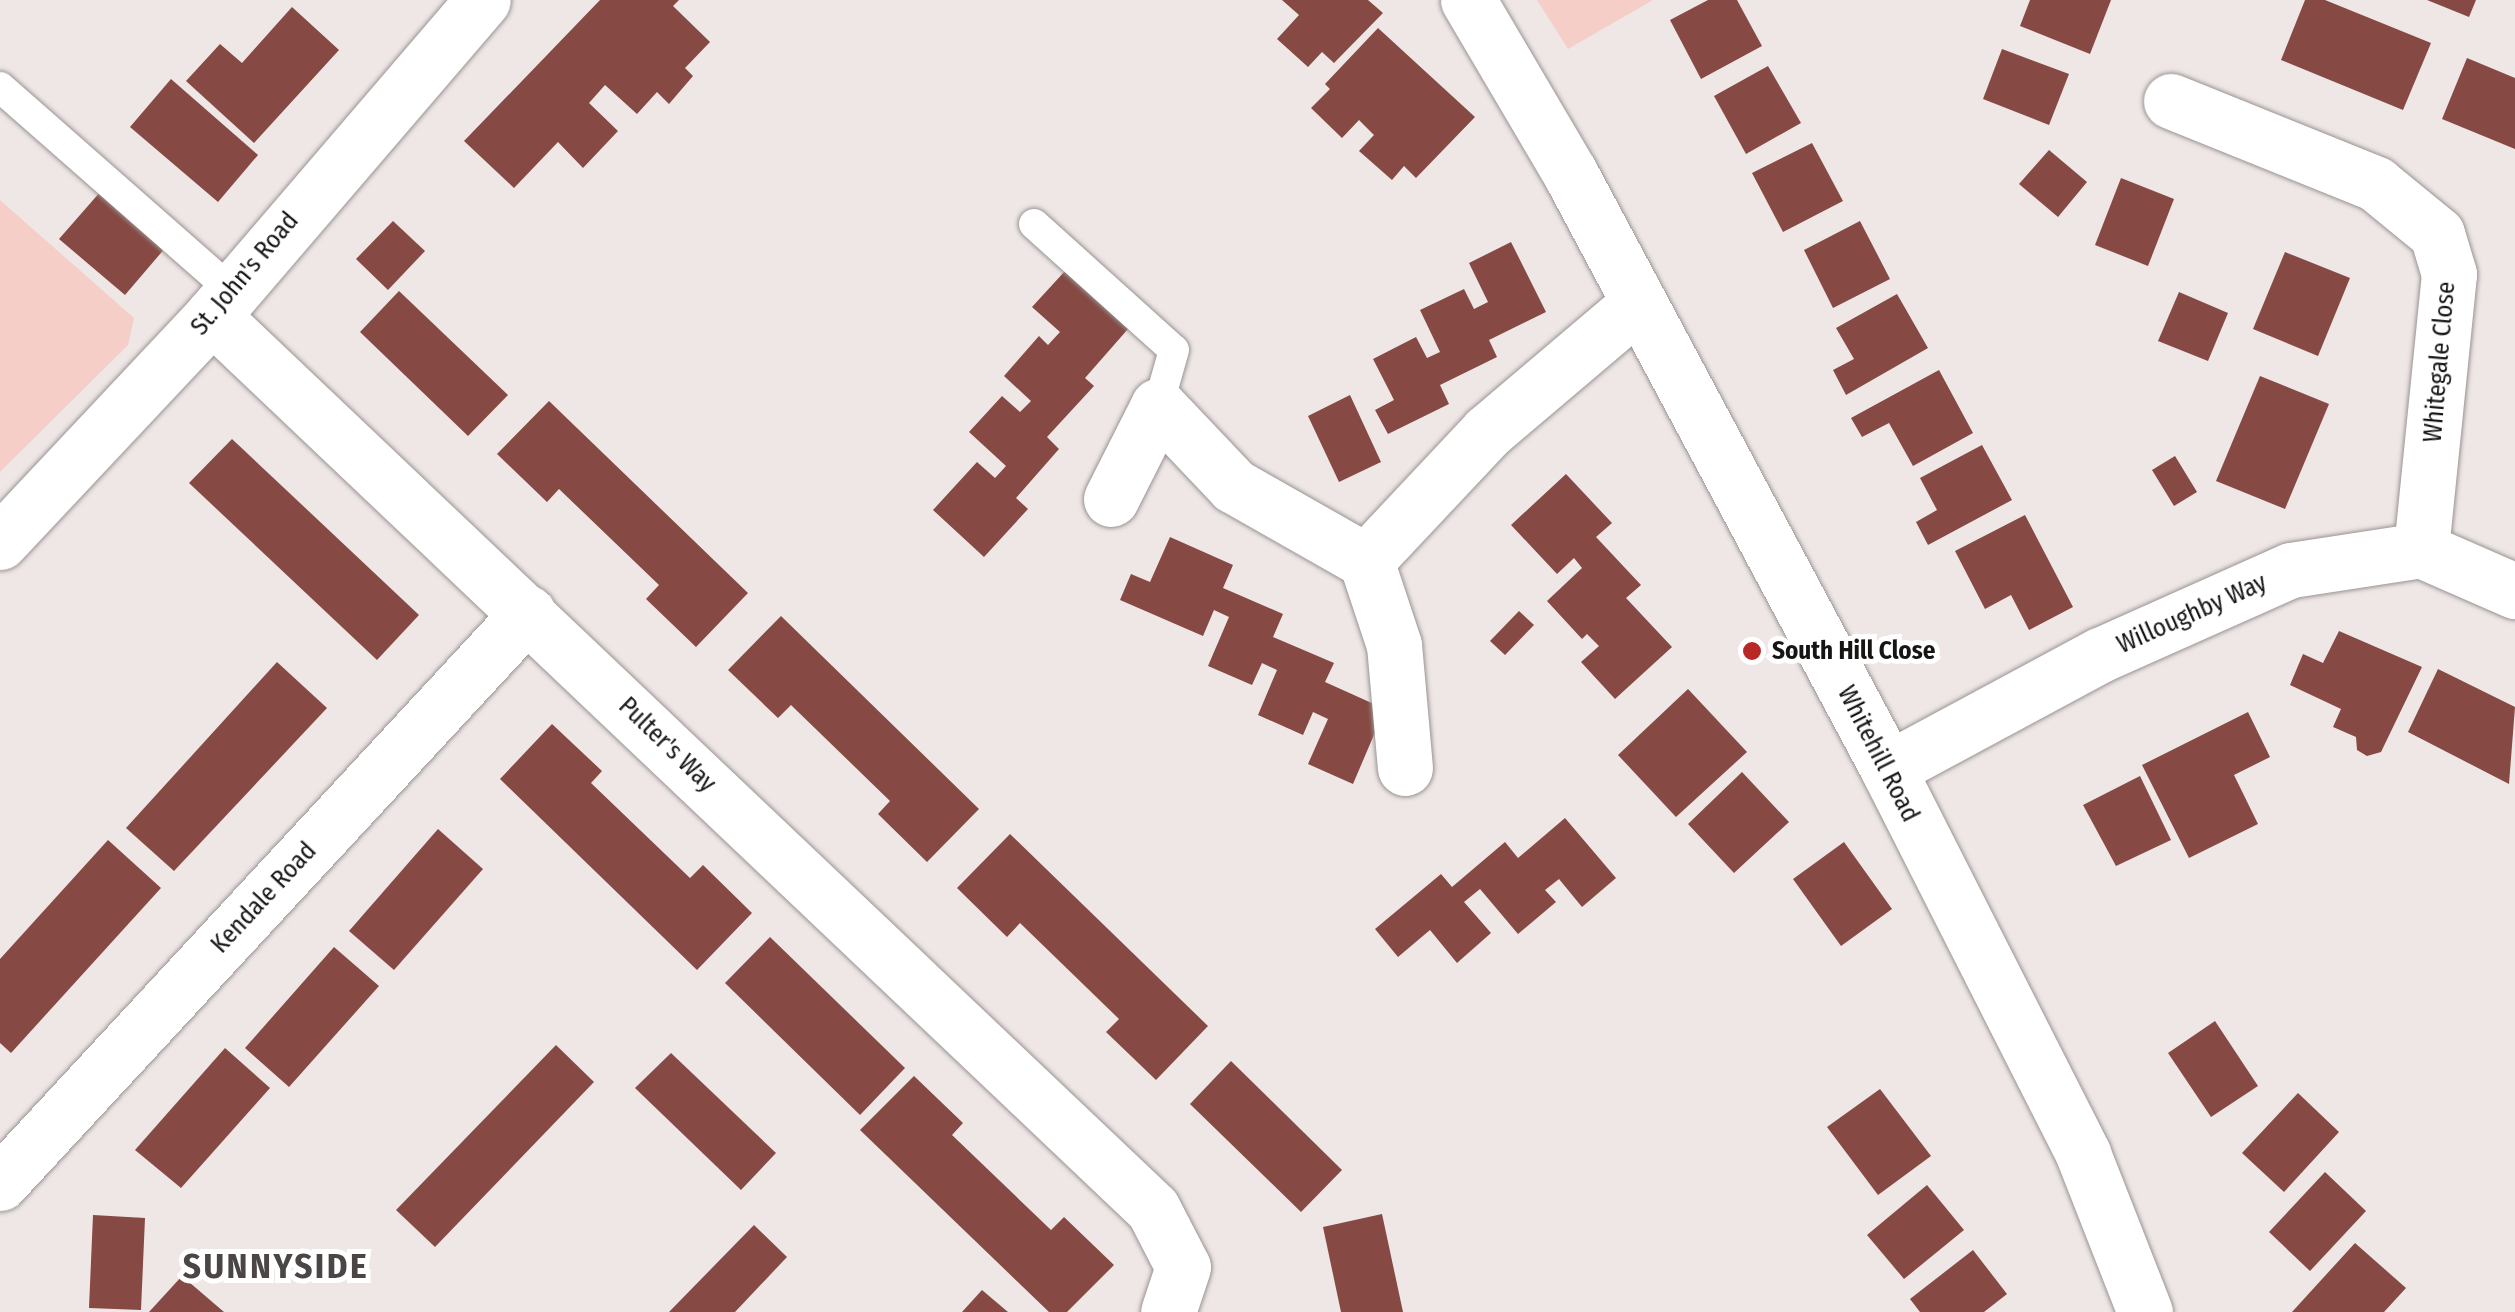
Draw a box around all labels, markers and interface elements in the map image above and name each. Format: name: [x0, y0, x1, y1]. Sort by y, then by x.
street label: St. John's Road: [185, 206, 305, 342]
street label: Whitegale Close: [2418, 280, 2462, 444]
street label: Willoughby Way: [2113, 568, 2271, 660]
place label: South Hill Close: [1772, 636, 1935, 666]
marker: South Hill Close: [1741, 640, 1763, 662]
street label: Whitehill Road: [1831, 681, 1925, 827]
street label: Pulter's Way: [612, 691, 722, 799]
street label: Kendale Road: [205, 836, 323, 960]
district label: SUNNYSIDE: [183, 1245, 369, 1287]

